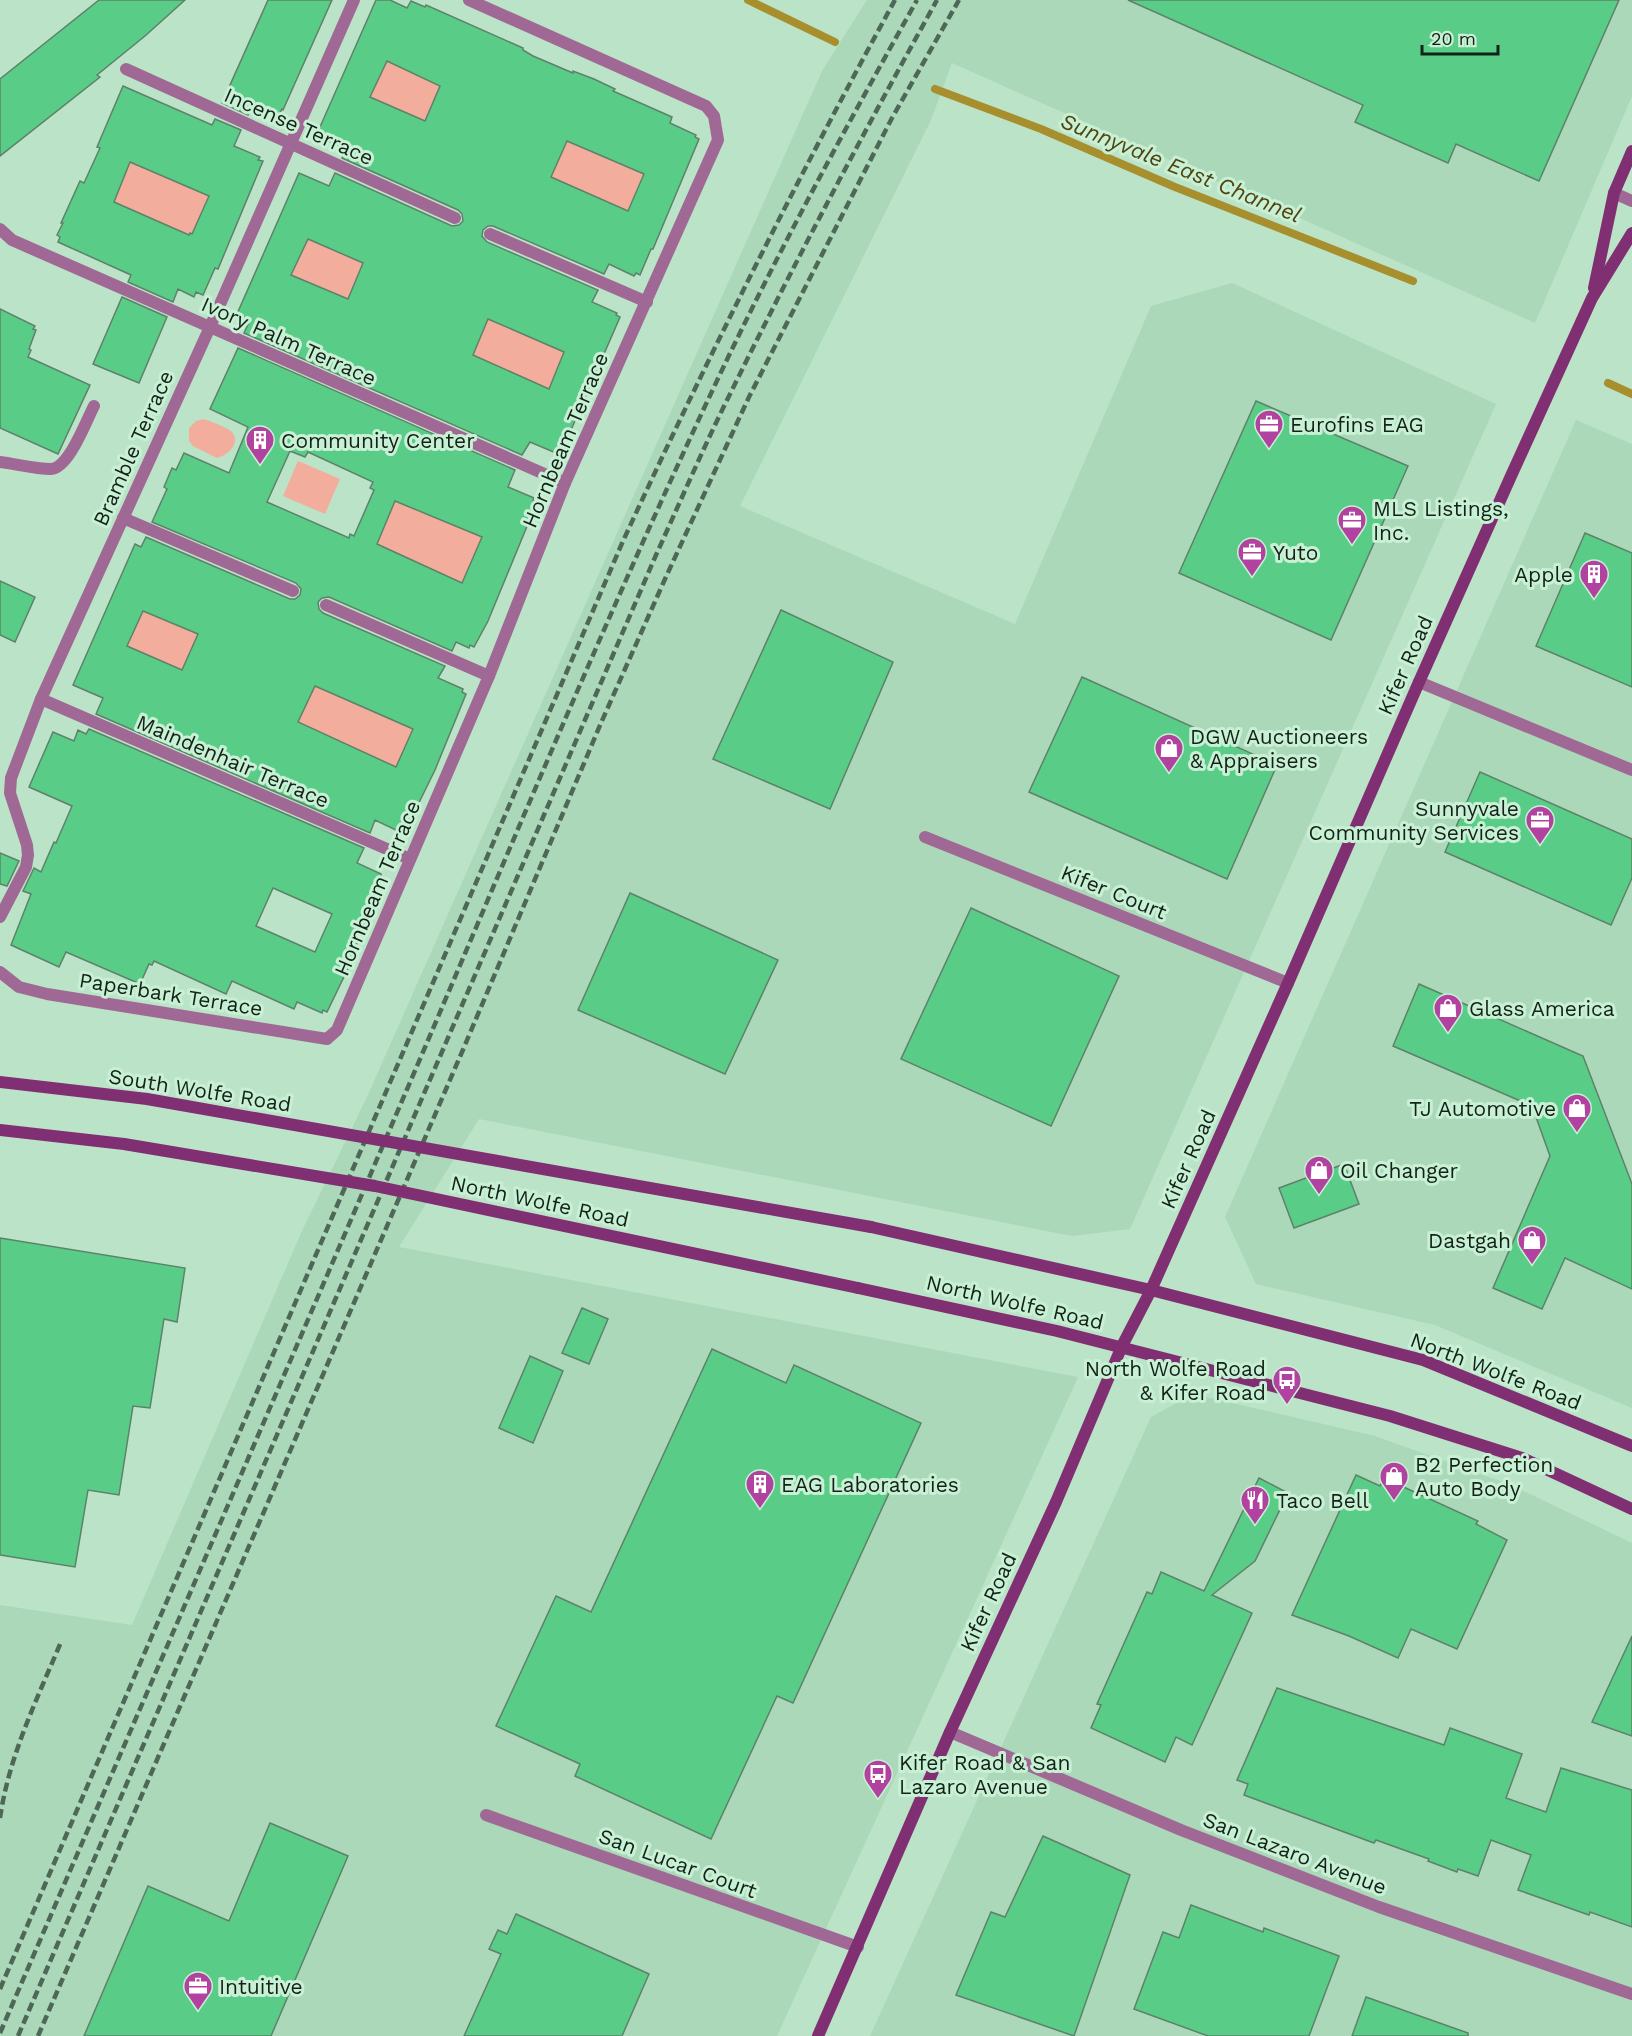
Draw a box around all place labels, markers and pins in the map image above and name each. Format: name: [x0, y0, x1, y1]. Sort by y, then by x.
office icon: Eurofins EAG: [1253, 408, 1285, 450]
place label: Eurofins EAG: [1290, 412, 1424, 437]
building icon: Community Center: [244, 424, 276, 466]
place label: Community Center: [281, 428, 475, 453]
place label: MLS Listings, Inc.: [1373, 496, 1509, 545]
office icon: MLS Listings, Inc.: [1336, 504, 1368, 546]
office icon: Yuto: [1236, 536, 1268, 578]
place label: Yuto: [1273, 540, 1318, 565]
building icon: Apple: [1578, 558, 1610, 600]
place label: Apple: [1514, 562, 1573, 587]
place label: DGW Auctioneers & Appraisers: [1190, 724, 1368, 773]
shop icon: DGW Auctioneers & Appraisers: [1153, 732, 1185, 774]
place label: Sunnyvale Community Services: [1309, 796, 1519, 845]
office icon: Sunnyvale Community Services: [1524, 804, 1556, 846]
shop icon: Glass America: [1432, 992, 1464, 1034]
place label: Glass America: [1469, 996, 1615, 1021]
shop icon: TJ Automotive: [1561, 1092, 1593, 1134]
place label: TJ Automotive: [1409, 1096, 1556, 1121]
shop icon: Oil Changer: [1303, 1154, 1335, 1196]
place label: Oil Changer: [1340, 1158, 1459, 1183]
shop icon: Dastgah: [1516, 1224, 1548, 1266]
place label: Dastgah: [1428, 1228, 1511, 1253]
place label: North Wolfe Road & Kifer Road: [1085, 1356, 1266, 1405]
bus stop icon: North Wolfe Road & Kifer Road: [1271, 1364, 1303, 1406]
place label: B2 Perfection Auto Body: [1415, 1452, 1553, 1501]
shop icon: B2 Perfection Auto Body: [1378, 1460, 1410, 1502]
building icon: EAG Laboratories: [744, 1468, 776, 1510]
place label: EAG Laboratories: [781, 1472, 959, 1497]
restaurant icon: Taco Bell: [1239, 1484, 1271, 1526]
place label: Taco Bell: [1276, 1488, 1369, 1513]
place label: Kifer Road & San Lazaro Avenue: [899, 1750, 1071, 1799]
bus stop icon: Kifer Road & San Lazaro Avenue: [862, 1758, 894, 1800]
office icon: Intuitive: [182, 1970, 214, 2012]
place label: Intuitive: [219, 1974, 303, 1999]

